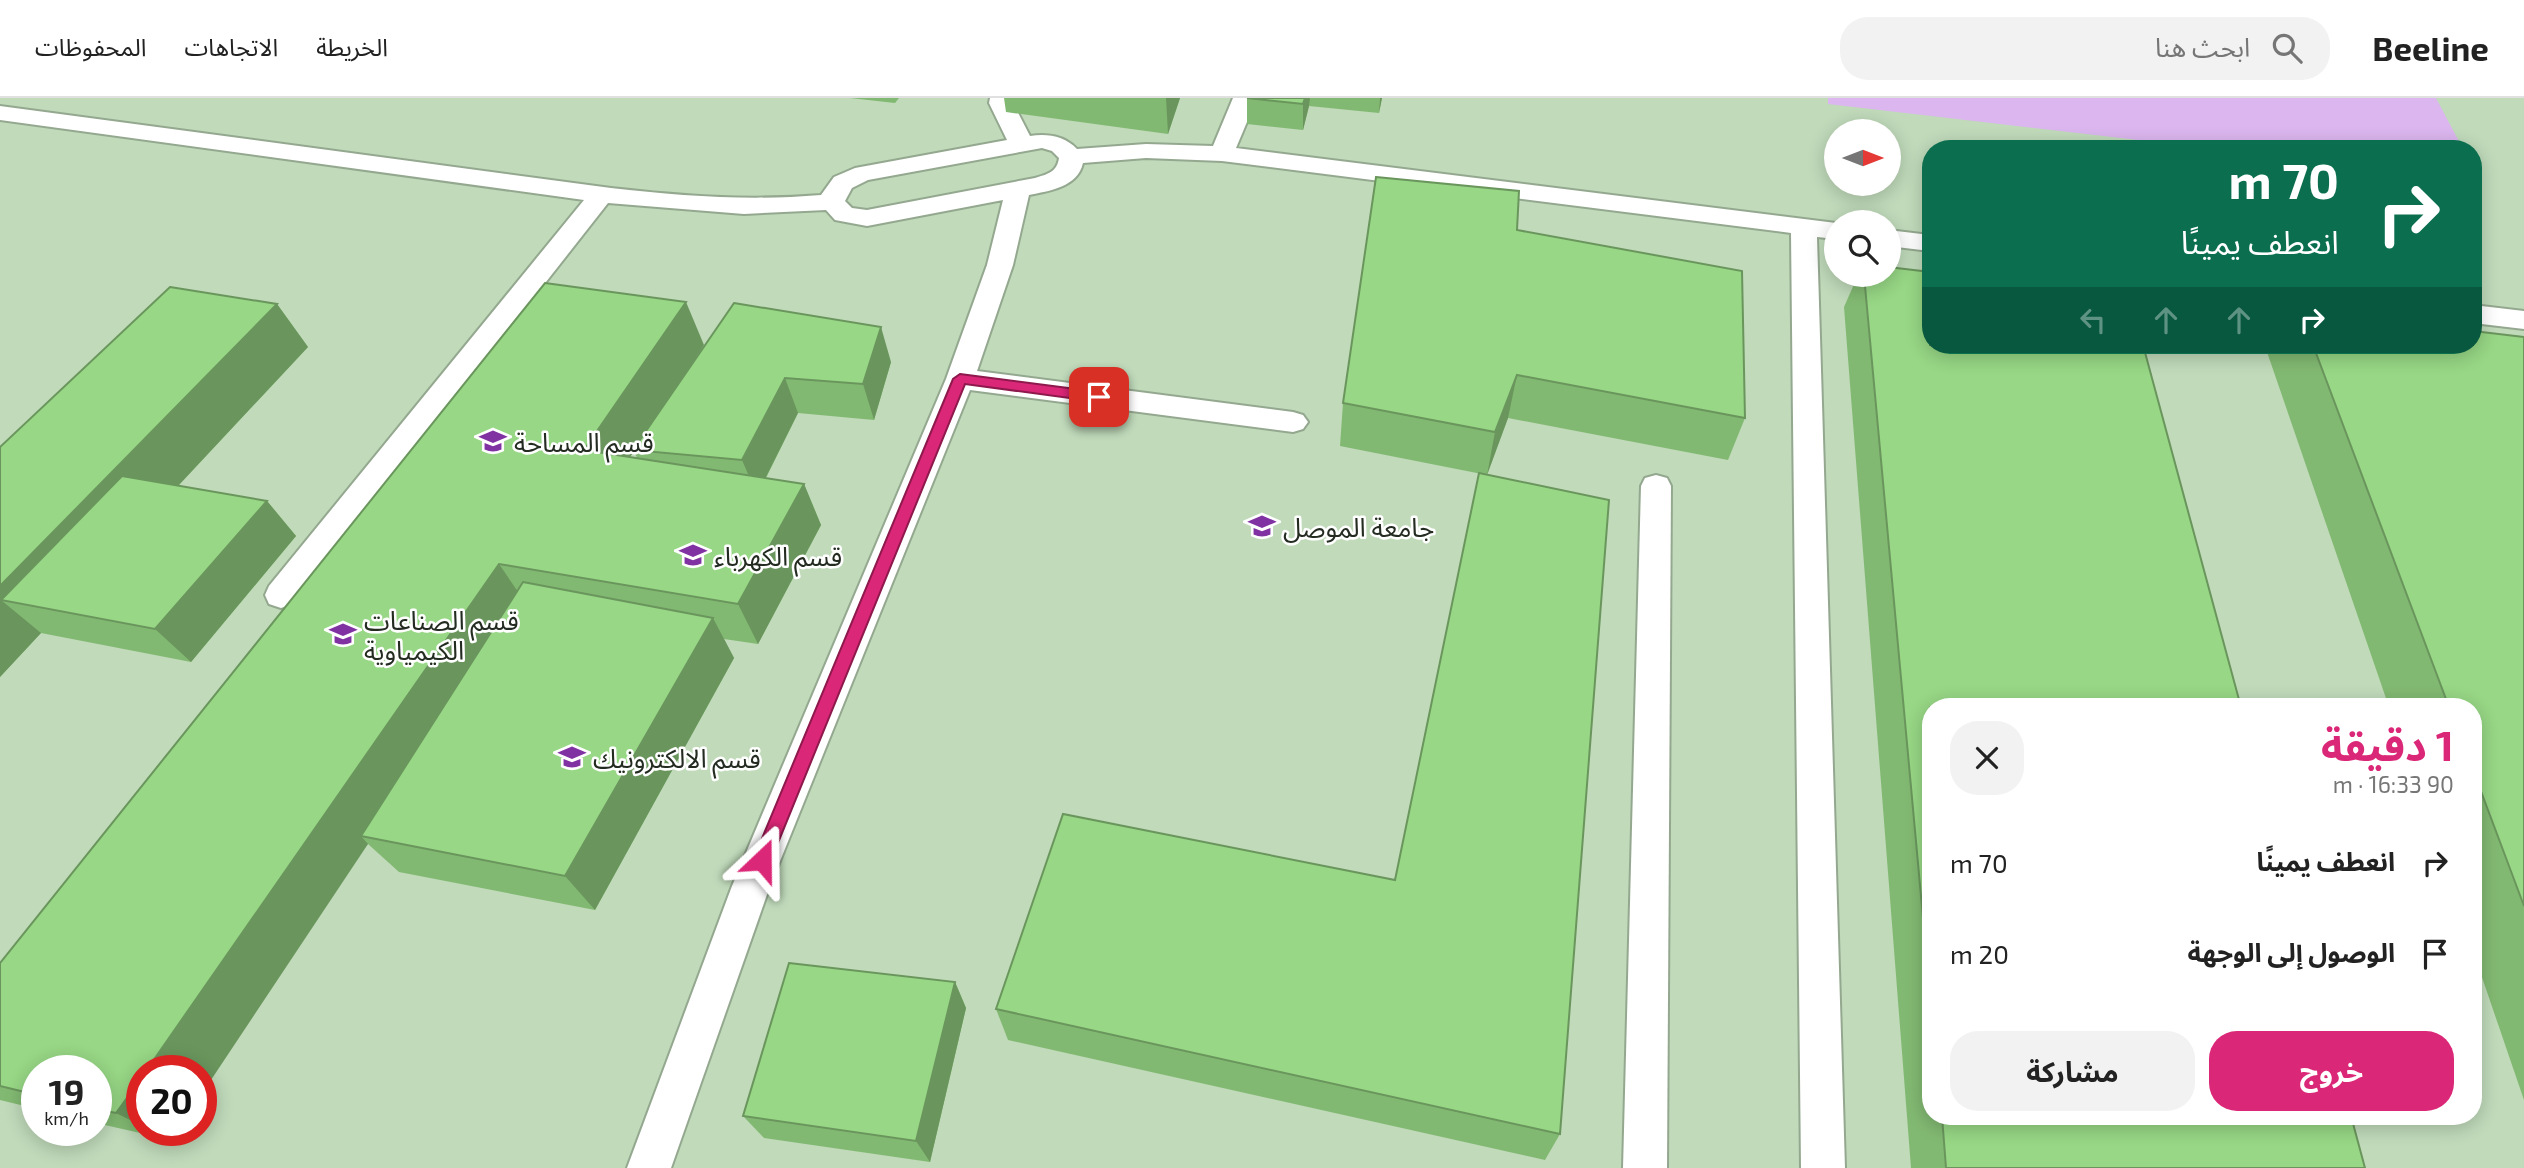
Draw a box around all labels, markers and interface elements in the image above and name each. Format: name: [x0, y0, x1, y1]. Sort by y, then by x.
search box: [1840, 17, 2330, 80]
text: Beeline: [2372, 28, 2489, 68]
icon: search: [2268, 29, 2306, 67]
text: ابحث هنا: [2155, 31, 2250, 62]
text: المحفوظات: [35, 32, 146, 61]
text: الاتجاهات: [184, 32, 278, 61]
text: الخريطة: [316, 32, 388, 61]
north arrow: [1824, 119, 1900, 196]
map controls: [1824, 119, 1901, 287]
text: 70 m: [2228, 150, 2339, 209]
icon: right: [2363, 168, 2454, 259]
button: search: [1824, 210, 1901, 287]
text: انعطف يمينًا: [2181, 222, 2339, 260]
icon: left: [2074, 301, 2112, 339]
icon: ahead: [2147, 301, 2185, 339]
icon: ahead: [2220, 301, 2258, 339]
icon: right: [2293, 301, 2331, 339]
pin: [1069, 367, 1129, 427]
icon: arrive: [1080, 378, 1118, 416]
school or university icon: قسم المساحة: [478, 426, 508, 456]
place label: قسم المساحة: [514, 426, 654, 463]
school or university icon: جامعة الموصل: [1247, 511, 1277, 541]
place label: جامعة الموصل: [1283, 511, 1434, 543]
school or university icon: قسم الكهرباء: [678, 540, 708, 570]
place label: قسم الكهرباء: [714, 540, 842, 577]
place label: قسم الصناعات الكيمياوية: [364, 604, 519, 666]
school or university icon: قسم الصناعات الكيمياوية: [328, 619, 358, 649]
text: 1 دقيقة: [2321, 719, 2454, 769]
button: close: [1950, 721, 2024, 795]
school or university icon: قسم الالكترونيك: [557, 742, 587, 772]
place label: قسم الالكترونيك: [593, 742, 761, 779]
text: 90 m · 16:33: [2333, 770, 2454, 798]
position arrow: [725, 823, 799, 897]
icon: right: [2416, 844, 2454, 882]
text: انعطف يمينًا: [2256, 845, 2395, 876]
text: 70 m: [1950, 847, 2008, 878]
icon: arrive: [2416, 935, 2454, 973]
text: الوصول إلى الوجهة: [2187, 936, 2395, 967]
text: 20 m: [1950, 938, 2009, 969]
button: مشاركة: [1950, 1031, 2195, 1111]
button: خروج: [2209, 1031, 2454, 1111]
speed limit sign: 20: [126, 1055, 217, 1146]
text: 19: [49, 1070, 84, 1112]
text: km/h: [44, 1107, 89, 1129]

